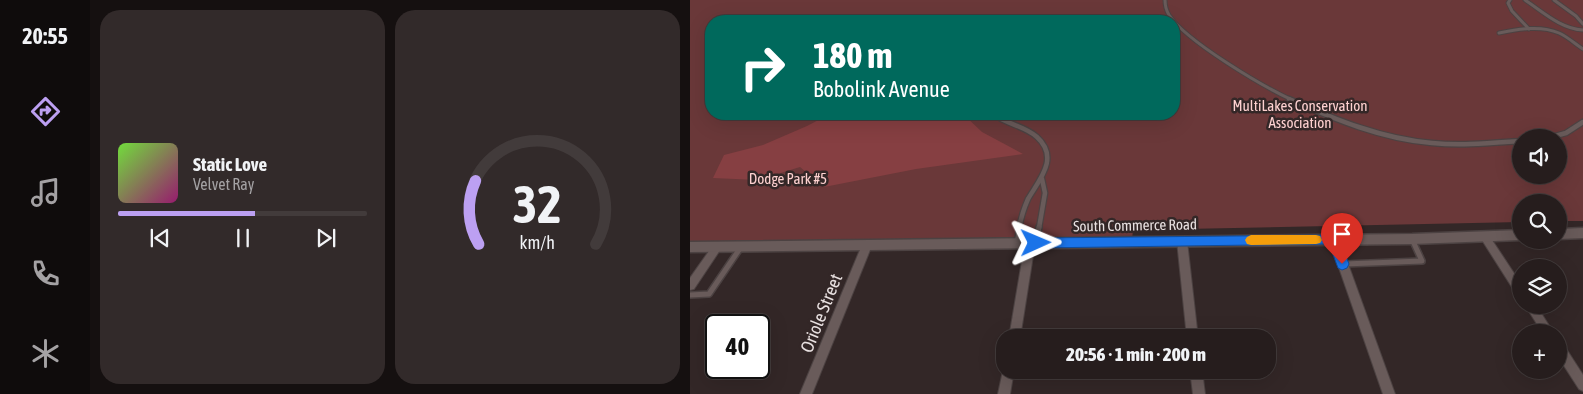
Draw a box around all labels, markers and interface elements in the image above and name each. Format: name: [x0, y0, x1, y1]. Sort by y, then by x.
text: 20:55: [22, 23, 68, 49]
icon: right: [730, 35, 795, 100]
text: 180 m: [813, 35, 892, 75]
text: Bobolink Avenue: [813, 76, 950, 102]
icon: directions: [28, 94, 63, 129]
park label: MultiLakes Conservation Association: [1233, 97, 1368, 131]
map controls: [1512, 129, 1567, 379]
button: sound: [1512, 129, 1567, 184]
text: Static Love: [193, 153, 267, 175]
park label: Dodge Park #5: [749, 170, 827, 187]
text: 32: [513, 174, 562, 234]
icon: music: [28, 175, 63, 210]
text: Velvet Ray: [193, 175, 254, 193]
button: search: [1512, 194, 1567, 249]
pin: [1321, 213, 1363, 264]
street label: South Commerce Road: [1073, 215, 1197, 235]
position arrow: [1009, 216, 1061, 268]
icon: arrive: [1328, 220, 1356, 248]
icon: previous: [146, 224, 174, 252]
icon: pause: [229, 224, 257, 252]
icon: next: [312, 224, 340, 252]
text: km/h: [520, 232, 555, 253]
icon: phone: [28, 256, 63, 291]
button: layers: [1512, 259, 1567, 314]
street label: Oriole Street: [796, 271, 846, 355]
speed limit sign: 40: [705, 314, 770, 379]
button: +: [1512, 324, 1567, 379]
icon: climate: [28, 336, 63, 371]
text: 20:56 · 1 min · 200 m: [1066, 343, 1206, 365]

